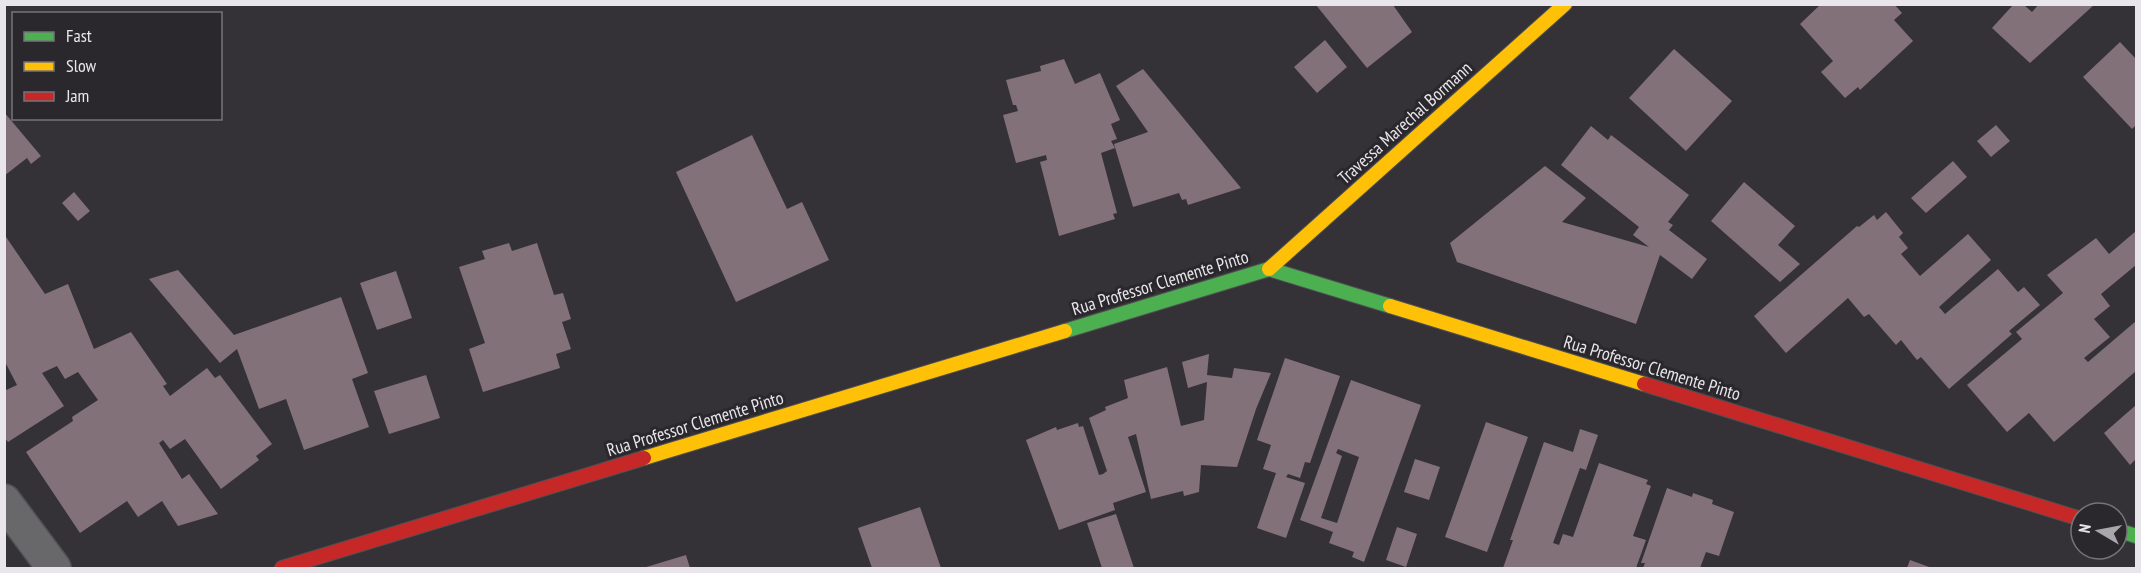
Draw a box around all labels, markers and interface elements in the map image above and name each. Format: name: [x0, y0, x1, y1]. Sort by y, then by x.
legend: [12, 12, 222, 120]
text: Fast: [66, 24, 92, 47]
text: Slow: [66, 54, 97, 77]
street label: Travessa Marechal Bormann: [1333, 56, 1476, 189]
text: Jam: [65, 84, 89, 107]
street label: Rua Professor Clemente Pinto: [1069, 245, 1251, 320]
street label: Rua Professor Clemente Pinto: [1561, 330, 1744, 405]
street label: Rua Professor Clemente Pinto: [604, 386, 786, 461]
north arrow: [2069, 501, 2129, 561]
text: N: [2074, 522, 2095, 534]

